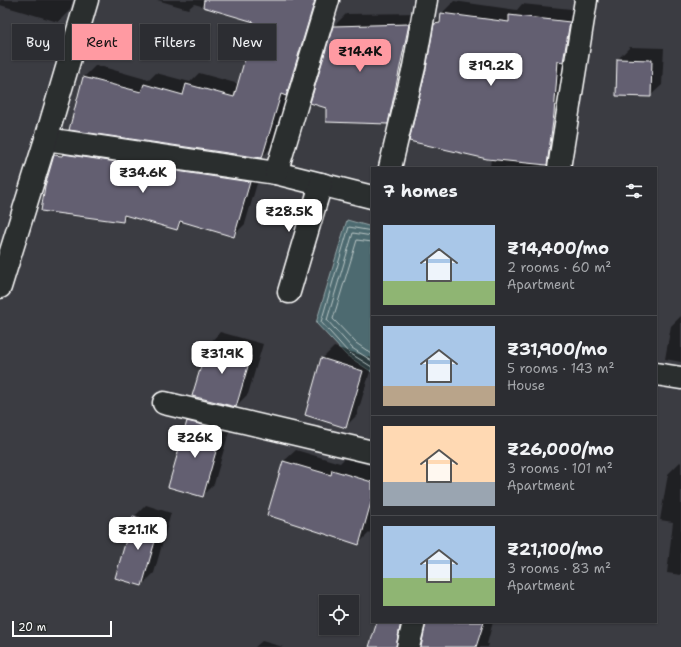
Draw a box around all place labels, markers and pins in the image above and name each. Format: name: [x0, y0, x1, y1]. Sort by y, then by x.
pin: ₹14.4K: [327, 39, 393, 73]
pin: ₹19.2K: [458, 53, 524, 87]
pin: ₹34.6K: [110, 160, 176, 194]
pin: ₹28.5K: [256, 199, 322, 233]
pin: ₹31.9K: [189, 341, 255, 375]
pin: ₹26K: [171, 425, 219, 459]
pin: ₹21.1K: [105, 517, 171, 551]

